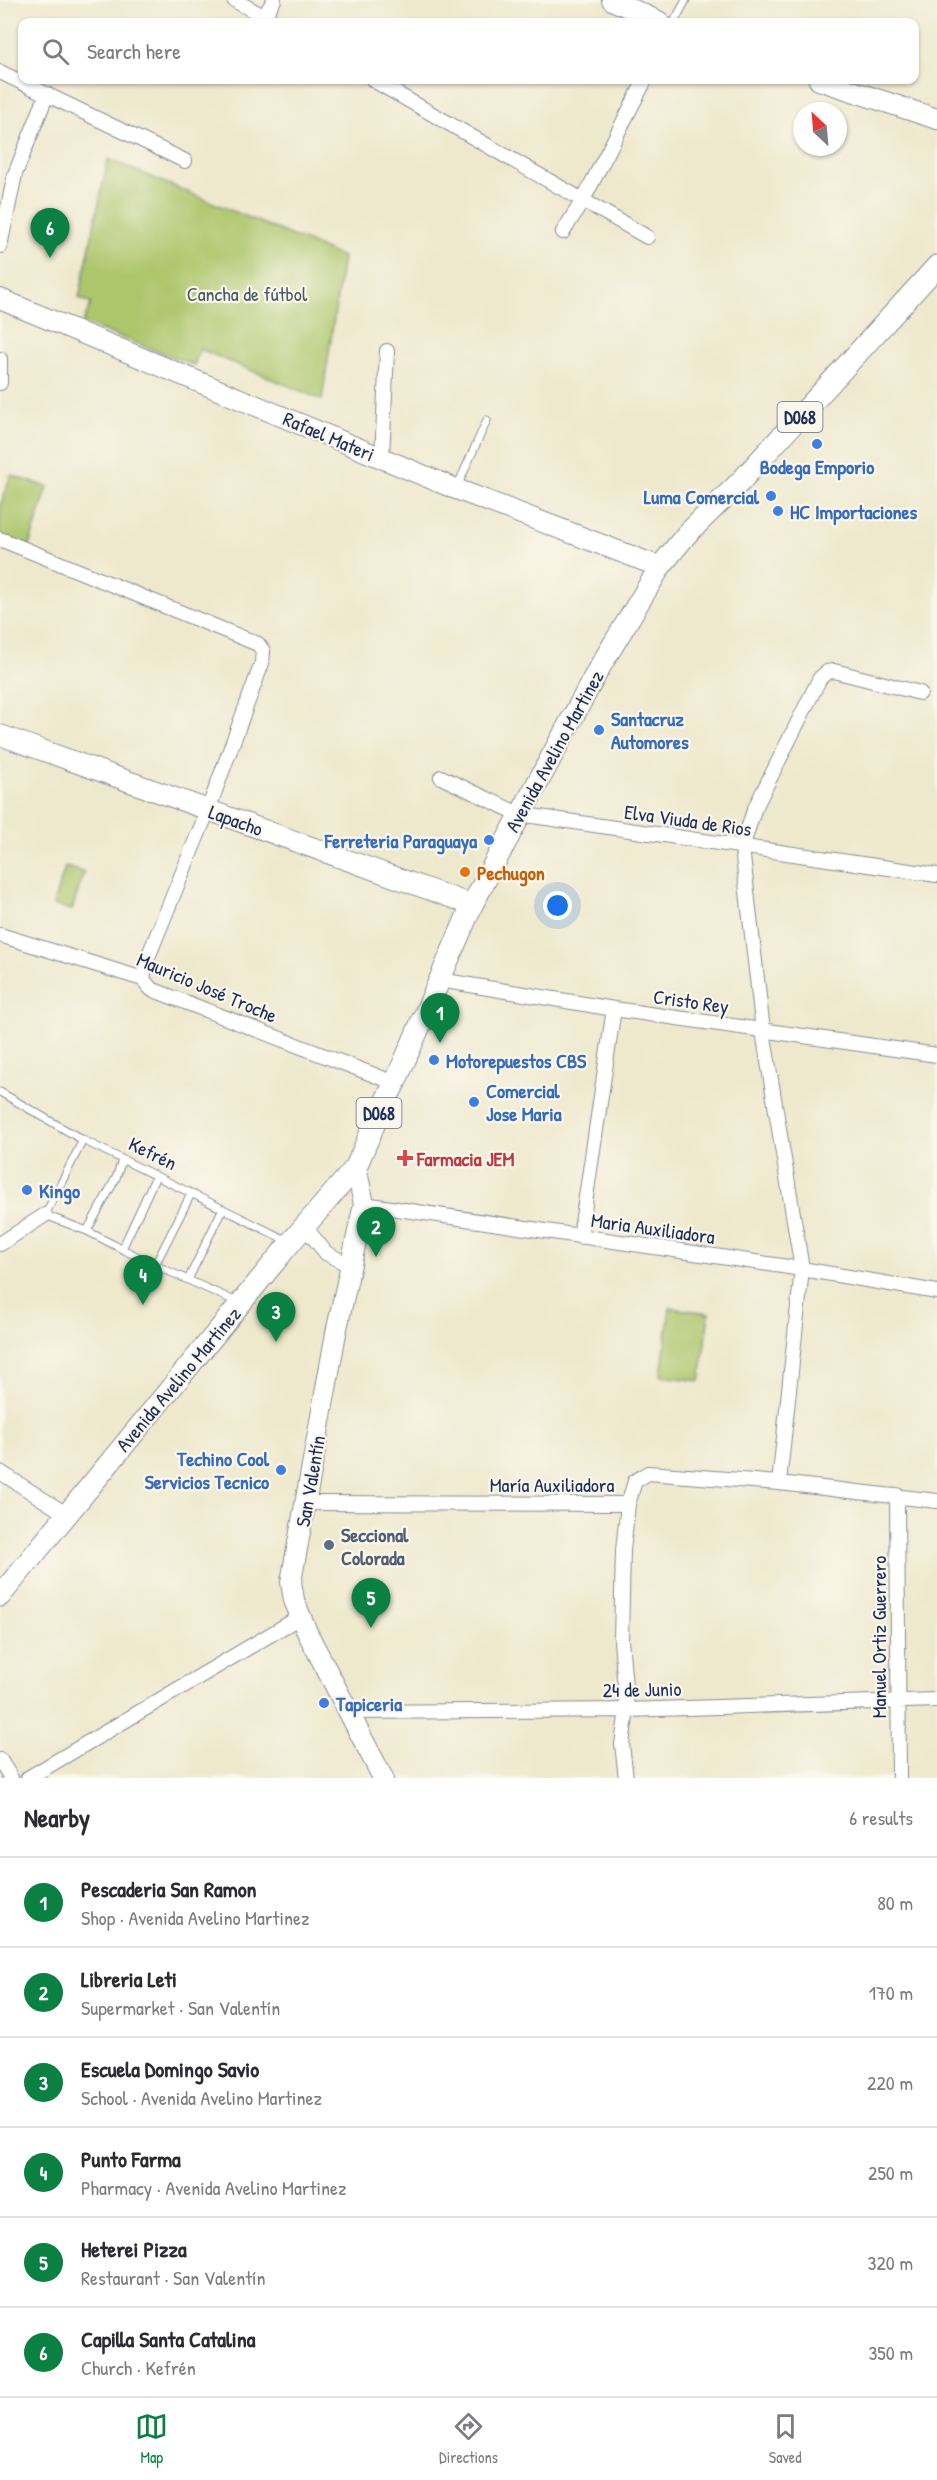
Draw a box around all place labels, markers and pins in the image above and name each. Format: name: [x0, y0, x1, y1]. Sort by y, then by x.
pin: 6: [31, 208, 70, 258]
marker: Bodega Emporio: [810, 437, 824, 451]
place label: Bodega Emporio: [760, 453, 874, 481]
place label: Luma Comercial: [644, 483, 760, 510]
marker: Luma Comercial: [764, 489, 778, 503]
place label: HC Importaciones: [790, 498, 918, 526]
marker: HC Importaciones: [771, 504, 785, 518]
place label: Santacruz Automores: [611, 705, 689, 755]
marker: Santacruz Automores: [592, 723, 606, 737]
place label: Ferreteria Paraguaya: [324, 827, 477, 855]
marker: Ferreteria Paraguaya: [482, 833, 496, 847]
place label: Pechugon: [477, 859, 545, 887]
marker: Pechugon: [458, 865, 472, 879]
pin: 1: [420, 994, 460, 1043]
place label: Motorepuestos CBS: [446, 1047, 587, 1075]
marker: Motorepuestos CBS: [427, 1053, 441, 1067]
place label: Comercial Jose Maria: [486, 1077, 562, 1127]
marker: Comercial Jose Maria: [467, 1095, 481, 1109]
place label: Farmacia JEM: [416, 1145, 514, 1172]
marker: Farmacia JEM: [398, 1151, 412, 1165]
place label: Kingo: [39, 1177, 80, 1205]
marker: Kingo: [20, 1183, 34, 1197]
pin: 2: [356, 1208, 395, 1257]
pin: 4: [124, 1256, 162, 1305]
pin: 3: [256, 1292, 296, 1342]
place label: Techino Cool Servicios Tecnico: [145, 1445, 270, 1495]
marker: Techino Cool Servicios Tecnico: [274, 1463, 288, 1477]
place label: Seccional Colorada: [341, 1521, 409, 1571]
marker: Seccional Colorada: [322, 1538, 336, 1552]
pin: 5: [352, 1578, 391, 1628]
place label: Tapiceria: [335, 1690, 402, 1718]
marker: Tapiceria: [317, 1696, 331, 1710]

